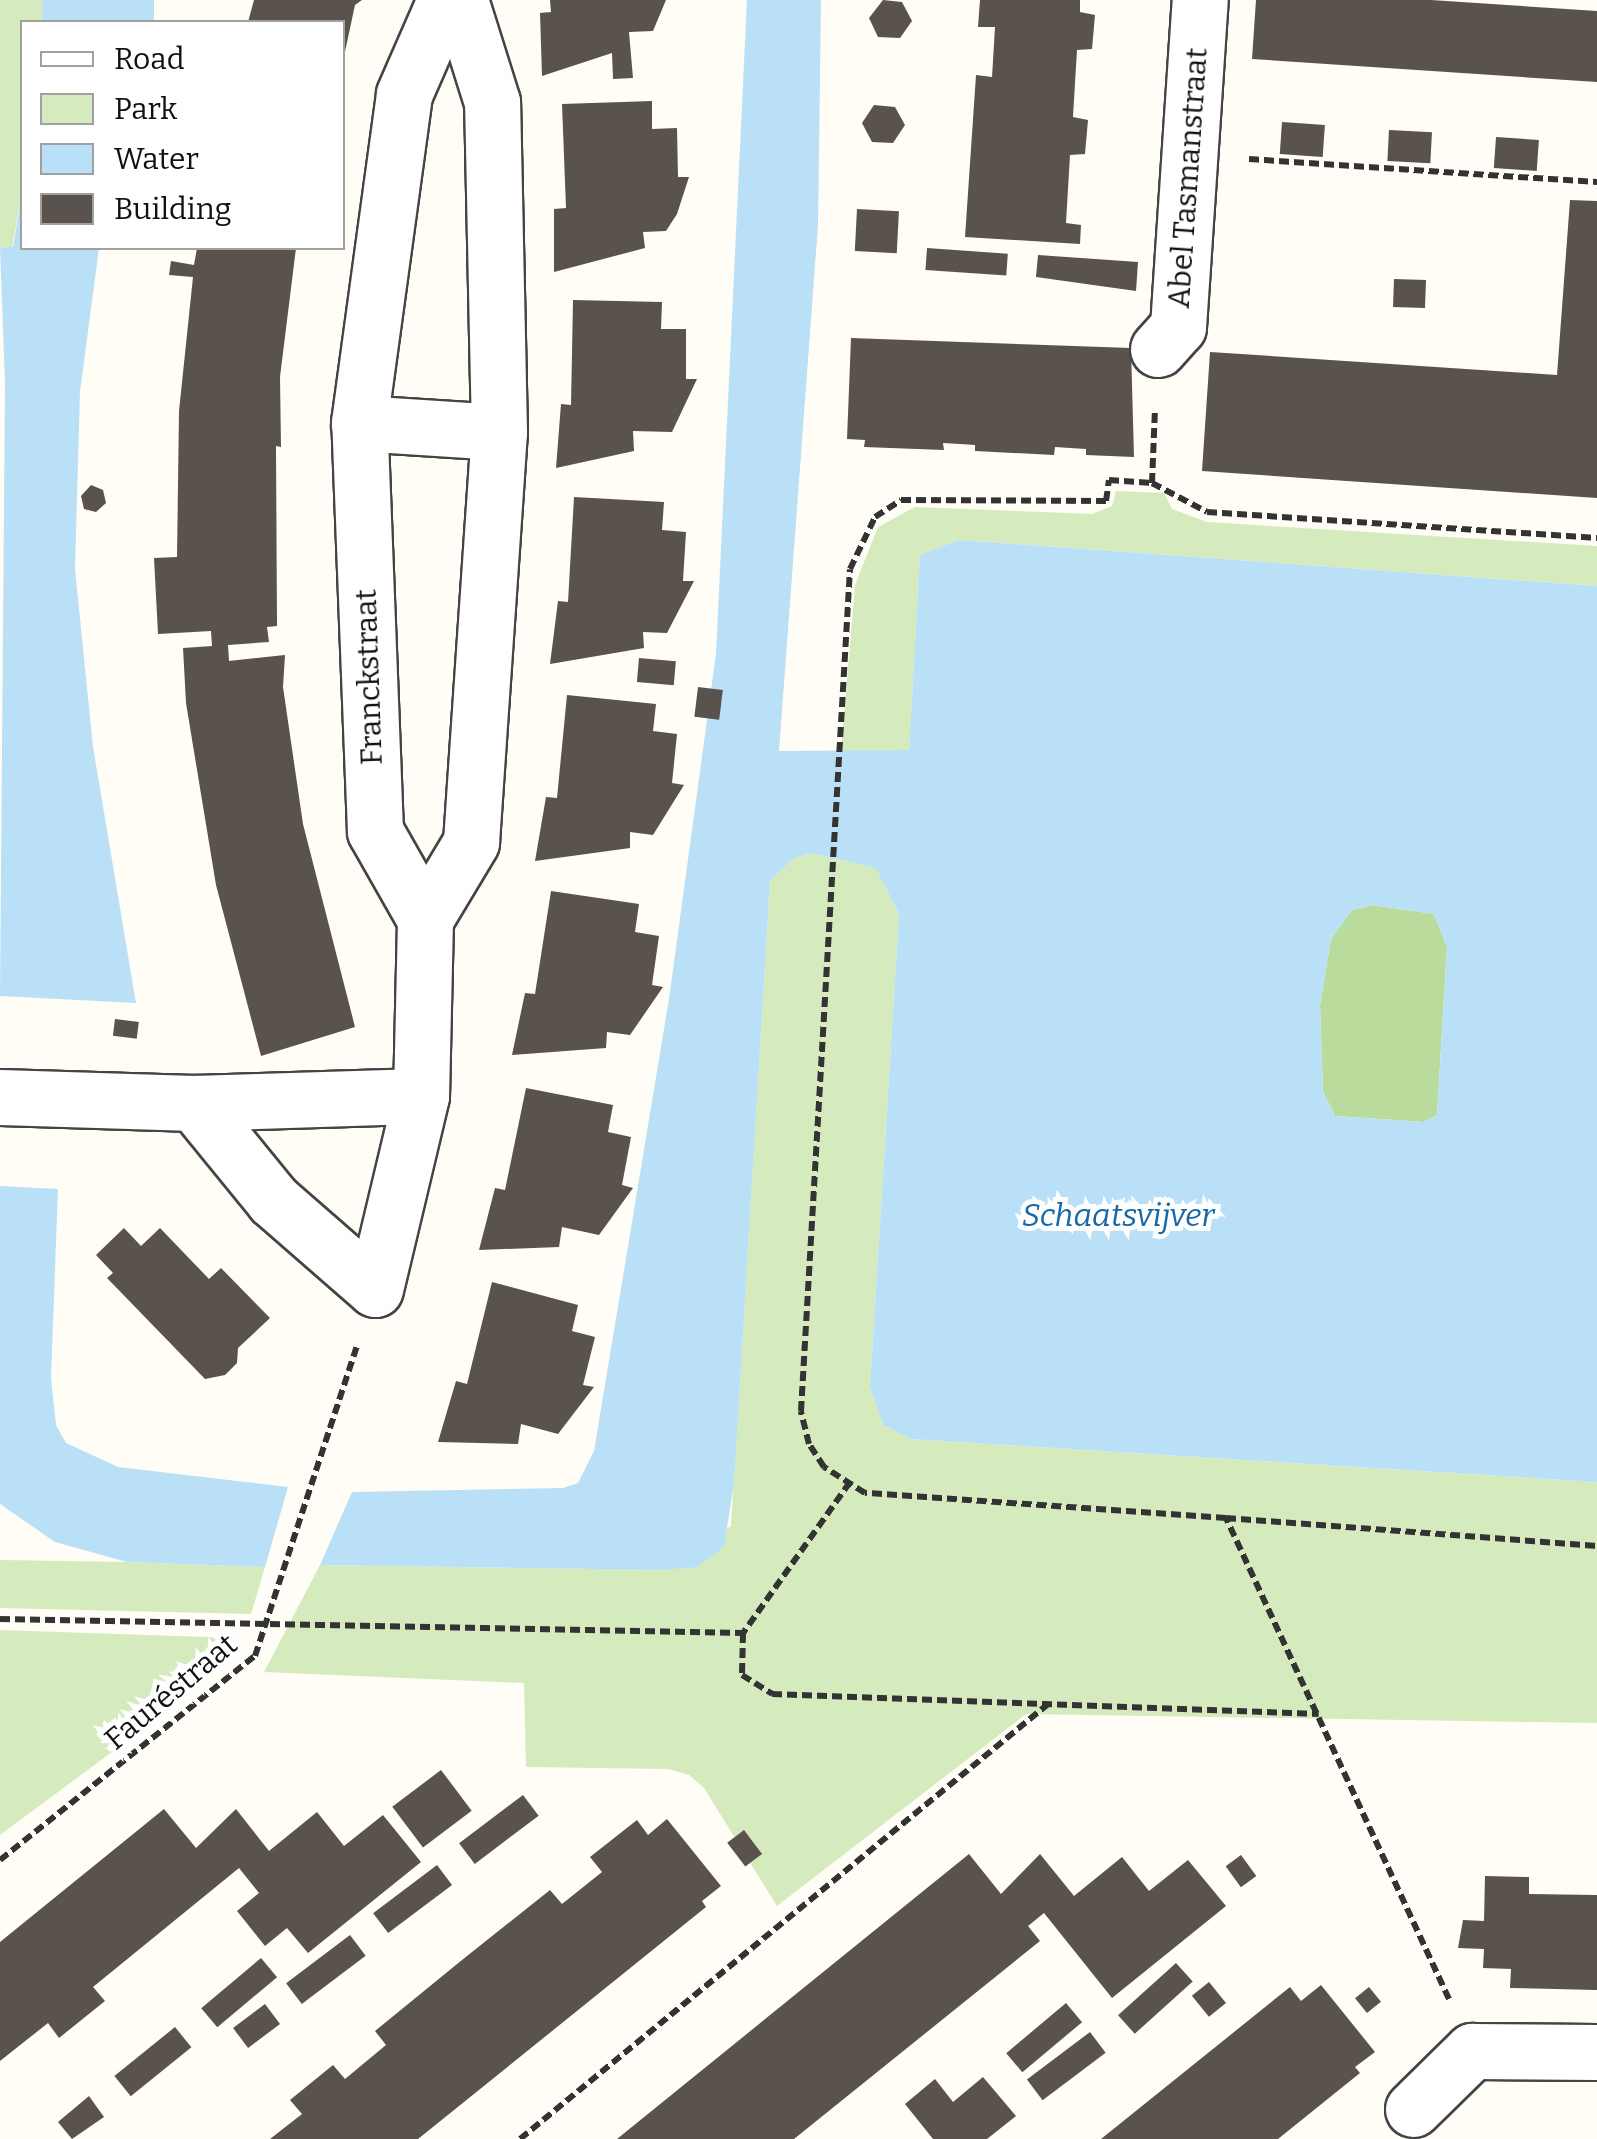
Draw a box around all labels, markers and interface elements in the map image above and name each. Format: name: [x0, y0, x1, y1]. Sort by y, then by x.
legend: [20, 20, 345, 250]
text: Road: [114, 41, 185, 77]
street label: Abel Tasmanstraat: [1161, 47, 1215, 309]
text: Park: [114, 91, 177, 127]
text: Water: [114, 141, 199, 177]
text: Building: [114, 191, 232, 227]
street label: Franckstraat: [348, 588, 390, 766]
water label: Schaatsvijver: [1022, 1196, 1214, 1234]
street label: Fauréstraat: [98, 1626, 244, 1758]

